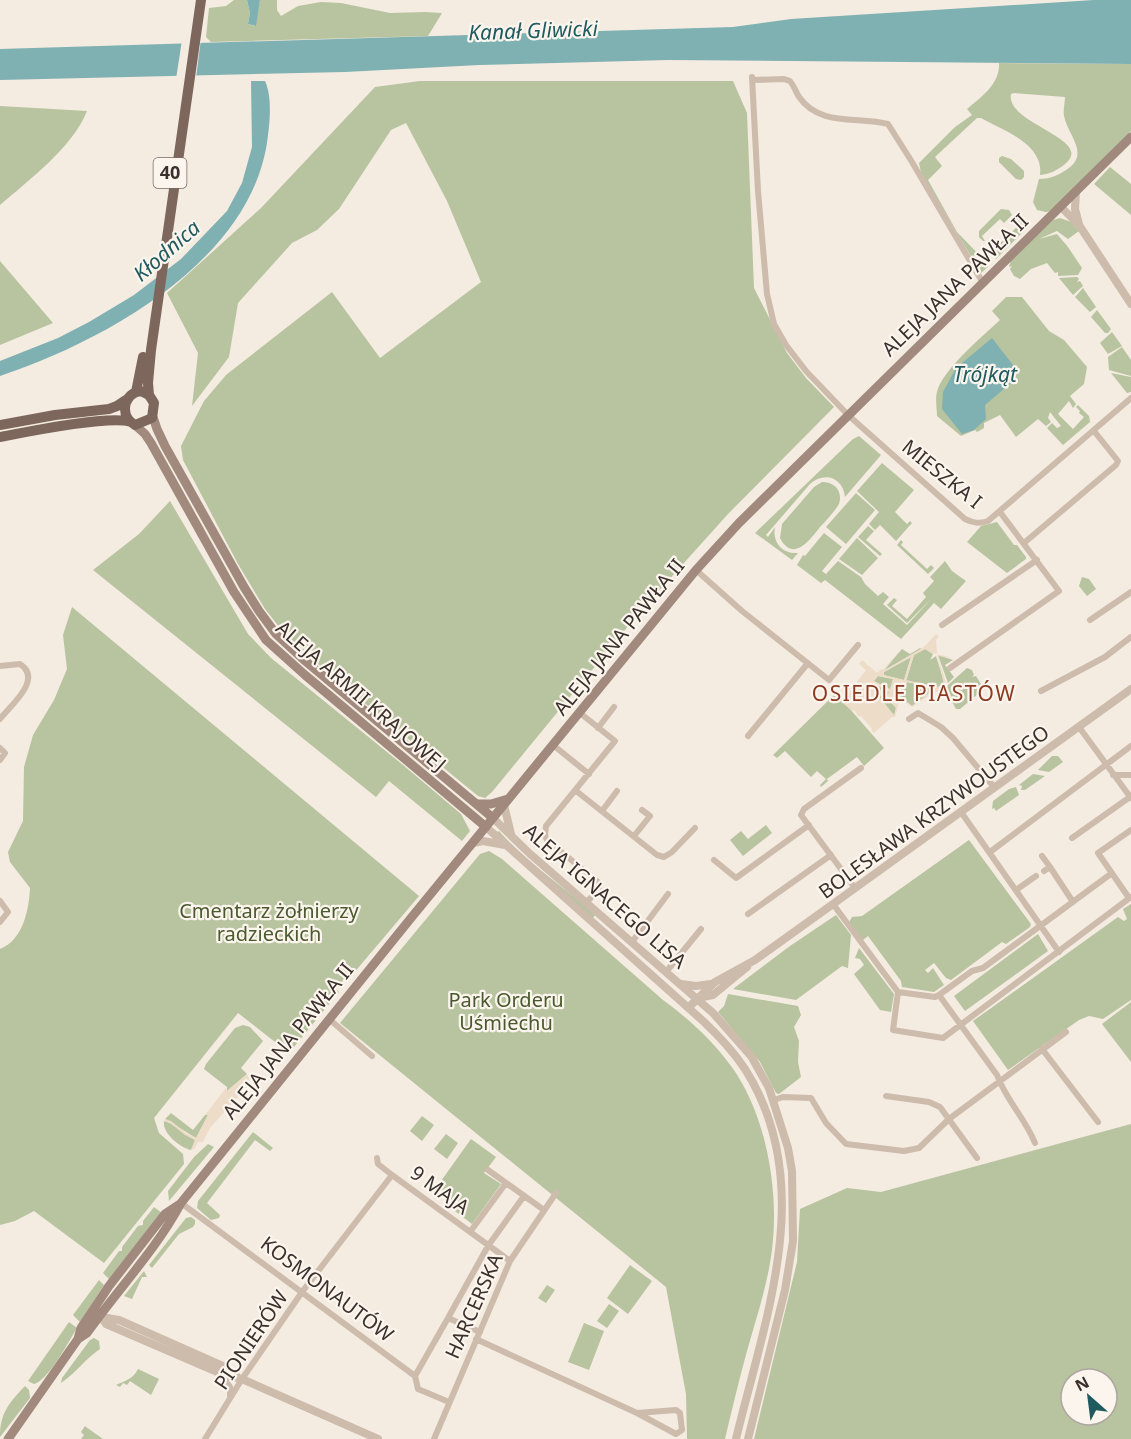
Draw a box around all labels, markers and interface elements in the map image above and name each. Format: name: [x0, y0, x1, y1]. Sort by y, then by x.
water label: Kanał Gliwicki: [468, 14, 599, 46]
road number: 40: [154, 158, 186, 188]
street label: ALEJA JANA PAWŁA II: [875, 207, 1034, 362]
water label: Kłodnica: [127, 213, 206, 287]
water label: Trójkąt: [953, 360, 1018, 388]
street label: MIESZKA I: [897, 433, 988, 514]
street label: ALEJA JANA PAWŁA II: [547, 553, 690, 721]
street label: ALEJA ARMII KRAJOWEJ: [271, 614, 452, 777]
district label: OSIEDLE PIASTÓW: [812, 679, 1016, 707]
street label: BOLESŁAWA KRZYWOUSTEGO: [813, 719, 1055, 905]
street label: ALEJA IGNACEGO LISA: [518, 817, 693, 974]
park label: Cmentarz żołnierzy radzieckich: [179, 897, 360, 947]
street label: ALEJA JANA PAWŁA II: [216, 957, 359, 1125]
park label: Park Orderu Uśmiechu: [448, 986, 564, 1036]
street label: 9 MAJA: [405, 1159, 475, 1220]
street label: KOSMONAUTÓW: [255, 1230, 400, 1348]
street label: HARCERSKA: [438, 1249, 509, 1363]
street label: PIONIERÓW: [208, 1285, 294, 1395]
north arrow: [1059, 1367, 1119, 1427]
text: N: [1071, 1371, 1093, 1397]

